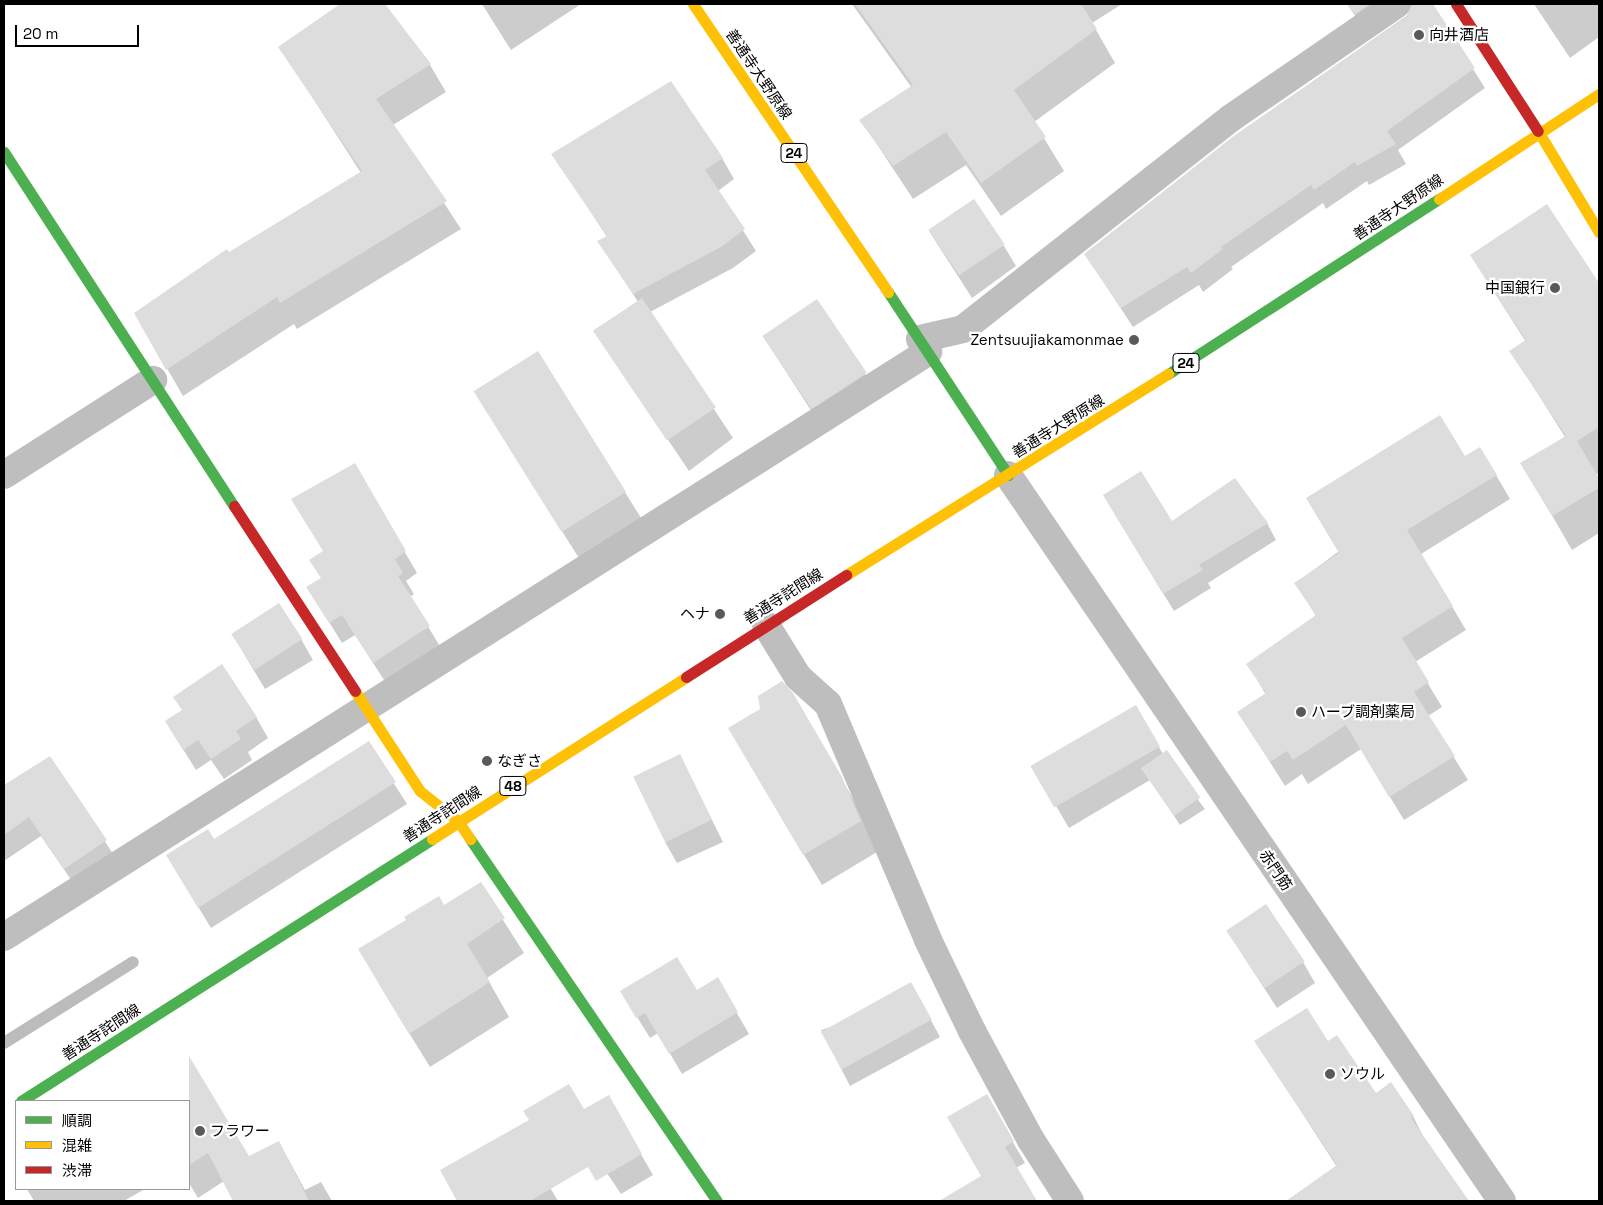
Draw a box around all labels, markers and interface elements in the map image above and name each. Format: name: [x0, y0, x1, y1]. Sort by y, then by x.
scale bar: [18, 15, 141, 47]
text: 20 m: [23, 24, 58, 43]
street label: 善通寺大野原線: [722, 25, 796, 123]
place label: 向井酒店: [1429, 26, 1489, 44]
marker: 向井酒店: [1413, 29, 1425, 41]
road number: 24: [780, 142, 808, 164]
street label: 善通寺大野原線: [1349, 170, 1447, 244]
place label: 中国銀行: [1485, 279, 1545, 297]
marker: 中国銀行: [1549, 282, 1561, 294]
place label: Zentsuujiakamonmae: [970, 331, 1124, 349]
marker: Zentsuujiakamonmae: [1128, 334, 1140, 346]
road number: 24: [1172, 352, 1200, 374]
street label: 善通寺大野原線: [1009, 391, 1107, 461]
street label: 善通寺詫間線: [740, 565, 826, 627]
place label: ヘナ: [680, 605, 710, 623]
marker: ヘナ: [714, 608, 726, 620]
place label: ハーブ調剤薬局: [1311, 703, 1416, 721]
marker: ハーブ調剤薬局: [1295, 706, 1307, 718]
place label: なぎさ: [497, 752, 542, 770]
marker: なぎさ: [481, 755, 493, 767]
road number: 48: [499, 774, 527, 798]
street label: 善通寺詫間線: [399, 782, 485, 846]
street label: 赤門筋: [1256, 846, 1296, 894]
street label: 善通寺詫間線: [58, 1000, 144, 1064]
place label: ソウル: [1340, 1065, 1385, 1083]
marker: ソウル: [1324, 1068, 1336, 1080]
legend: [15, 1100, 190, 1190]
text: 順調: [62, 1111, 92, 1130]
place label: フラワー: [210, 1122, 270, 1140]
marker: フラワー: [194, 1125, 206, 1137]
text: 混雑: [62, 1136, 92, 1155]
text: 渋滞: [62, 1161, 92, 1180]

